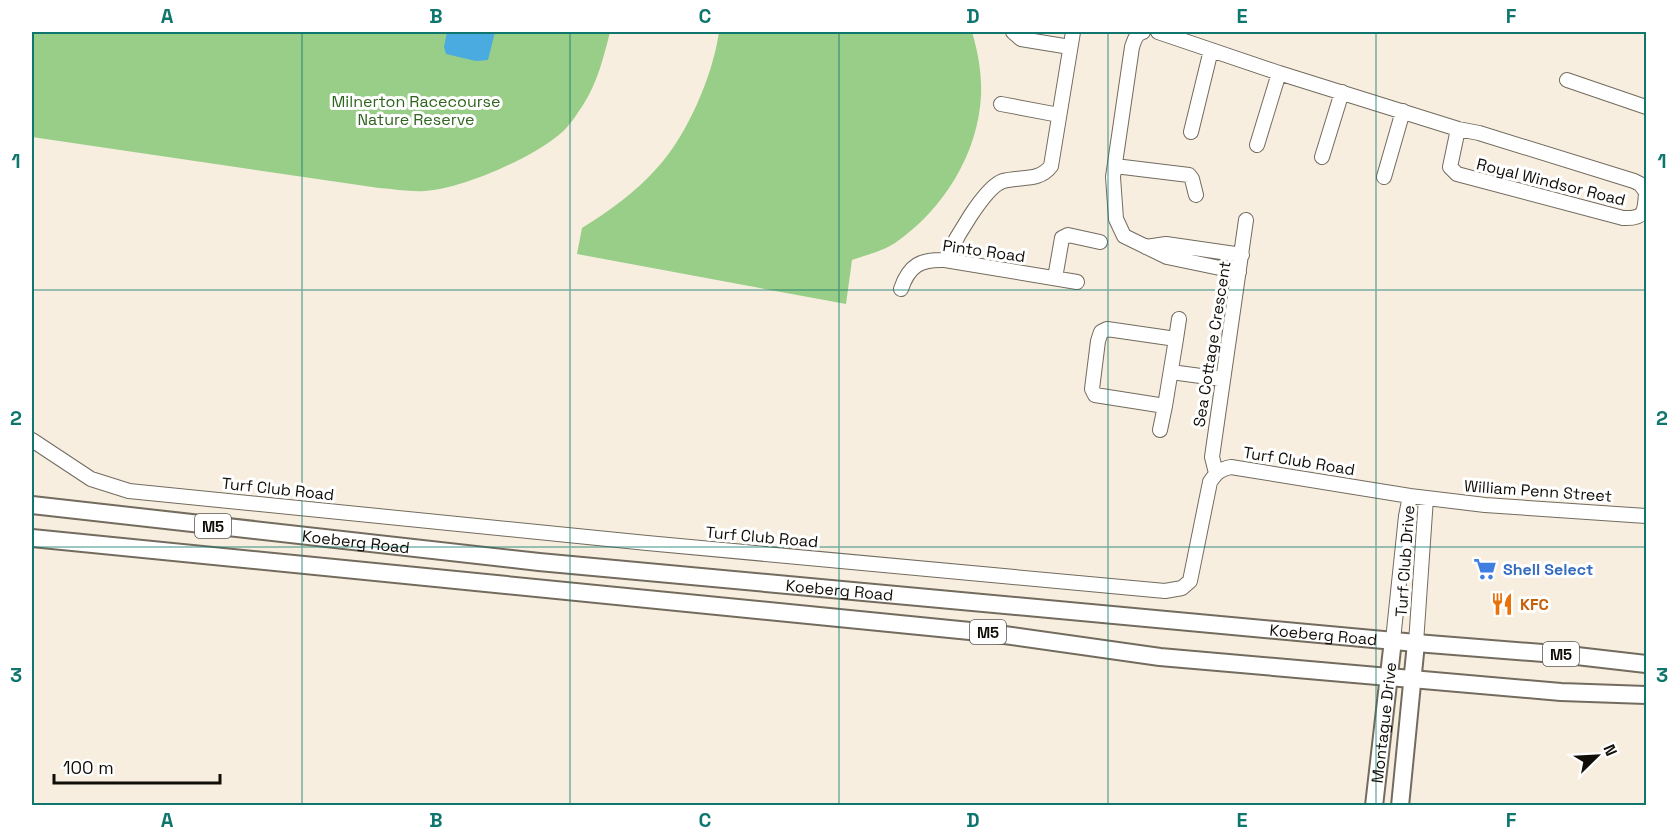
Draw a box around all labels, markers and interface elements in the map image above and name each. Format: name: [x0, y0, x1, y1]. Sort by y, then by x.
text: A: [161, 3, 174, 29]
text: B: [429, 3, 443, 29]
text: C: [699, 3, 712, 29]
text: D: [966, 3, 980, 29]
text: E: [1236, 3, 1248, 29]
text: F: [1506, 3, 1517, 29]
park label: Milnerton Racecourse Nature Reserve: [331, 91, 501, 130]
text: 1: [11, 148, 21, 174]
text: 1: [1657, 148, 1667, 174]
street label: Royal Windsor Road: [1474, 153, 1628, 211]
street label: Pinto Road: [941, 235, 1027, 267]
street label: Sea Cottage Crescent: [1188, 259, 1236, 429]
text: 2: [10, 405, 22, 431]
text: 2: [1656, 405, 1668, 431]
street label: Turf Club Road: [1242, 442, 1356, 480]
street label: Turf Club Road: [221, 473, 335, 505]
street label: William Penn Street: [1463, 475, 1613, 507]
street label: Turf Club Drive: [1391, 504, 1419, 618]
road number: M5: [195, 514, 231, 538]
street label: Turf Club Road: [705, 522, 819, 552]
street label: Koeberg Road: [301, 525, 411, 558]
supermarket icon: Shell Select: [1472, 556, 1498, 582]
place label: Shell Select: [1503, 559, 1593, 580]
street label: Koeberg Road: [785, 574, 894, 605]
restaurant icon: KFC: [1489, 591, 1515, 617]
place label: KFC: [1520, 594, 1549, 615]
street label: Koeberg Road: [1269, 619, 1378, 650]
road number: M5: [970, 620, 1006, 644]
road number: M5: [1543, 642, 1579, 666]
street label: Montague Drive: [1366, 661, 1401, 784]
text: 3: [10, 662, 22, 688]
text: 3: [1656, 662, 1668, 688]
north arrow: [1567, 726, 1627, 786]
text: N: [1598, 741, 1622, 759]
scale bar: [54, 747, 220, 785]
text: 100 m: [63, 756, 114, 779]
text: A: [161, 807, 174, 833]
text: B: [429, 807, 443, 833]
text: C: [699, 807, 712, 833]
text: D: [966, 807, 980, 833]
text: E: [1236, 807, 1248, 833]
text: F: [1506, 807, 1517, 833]

